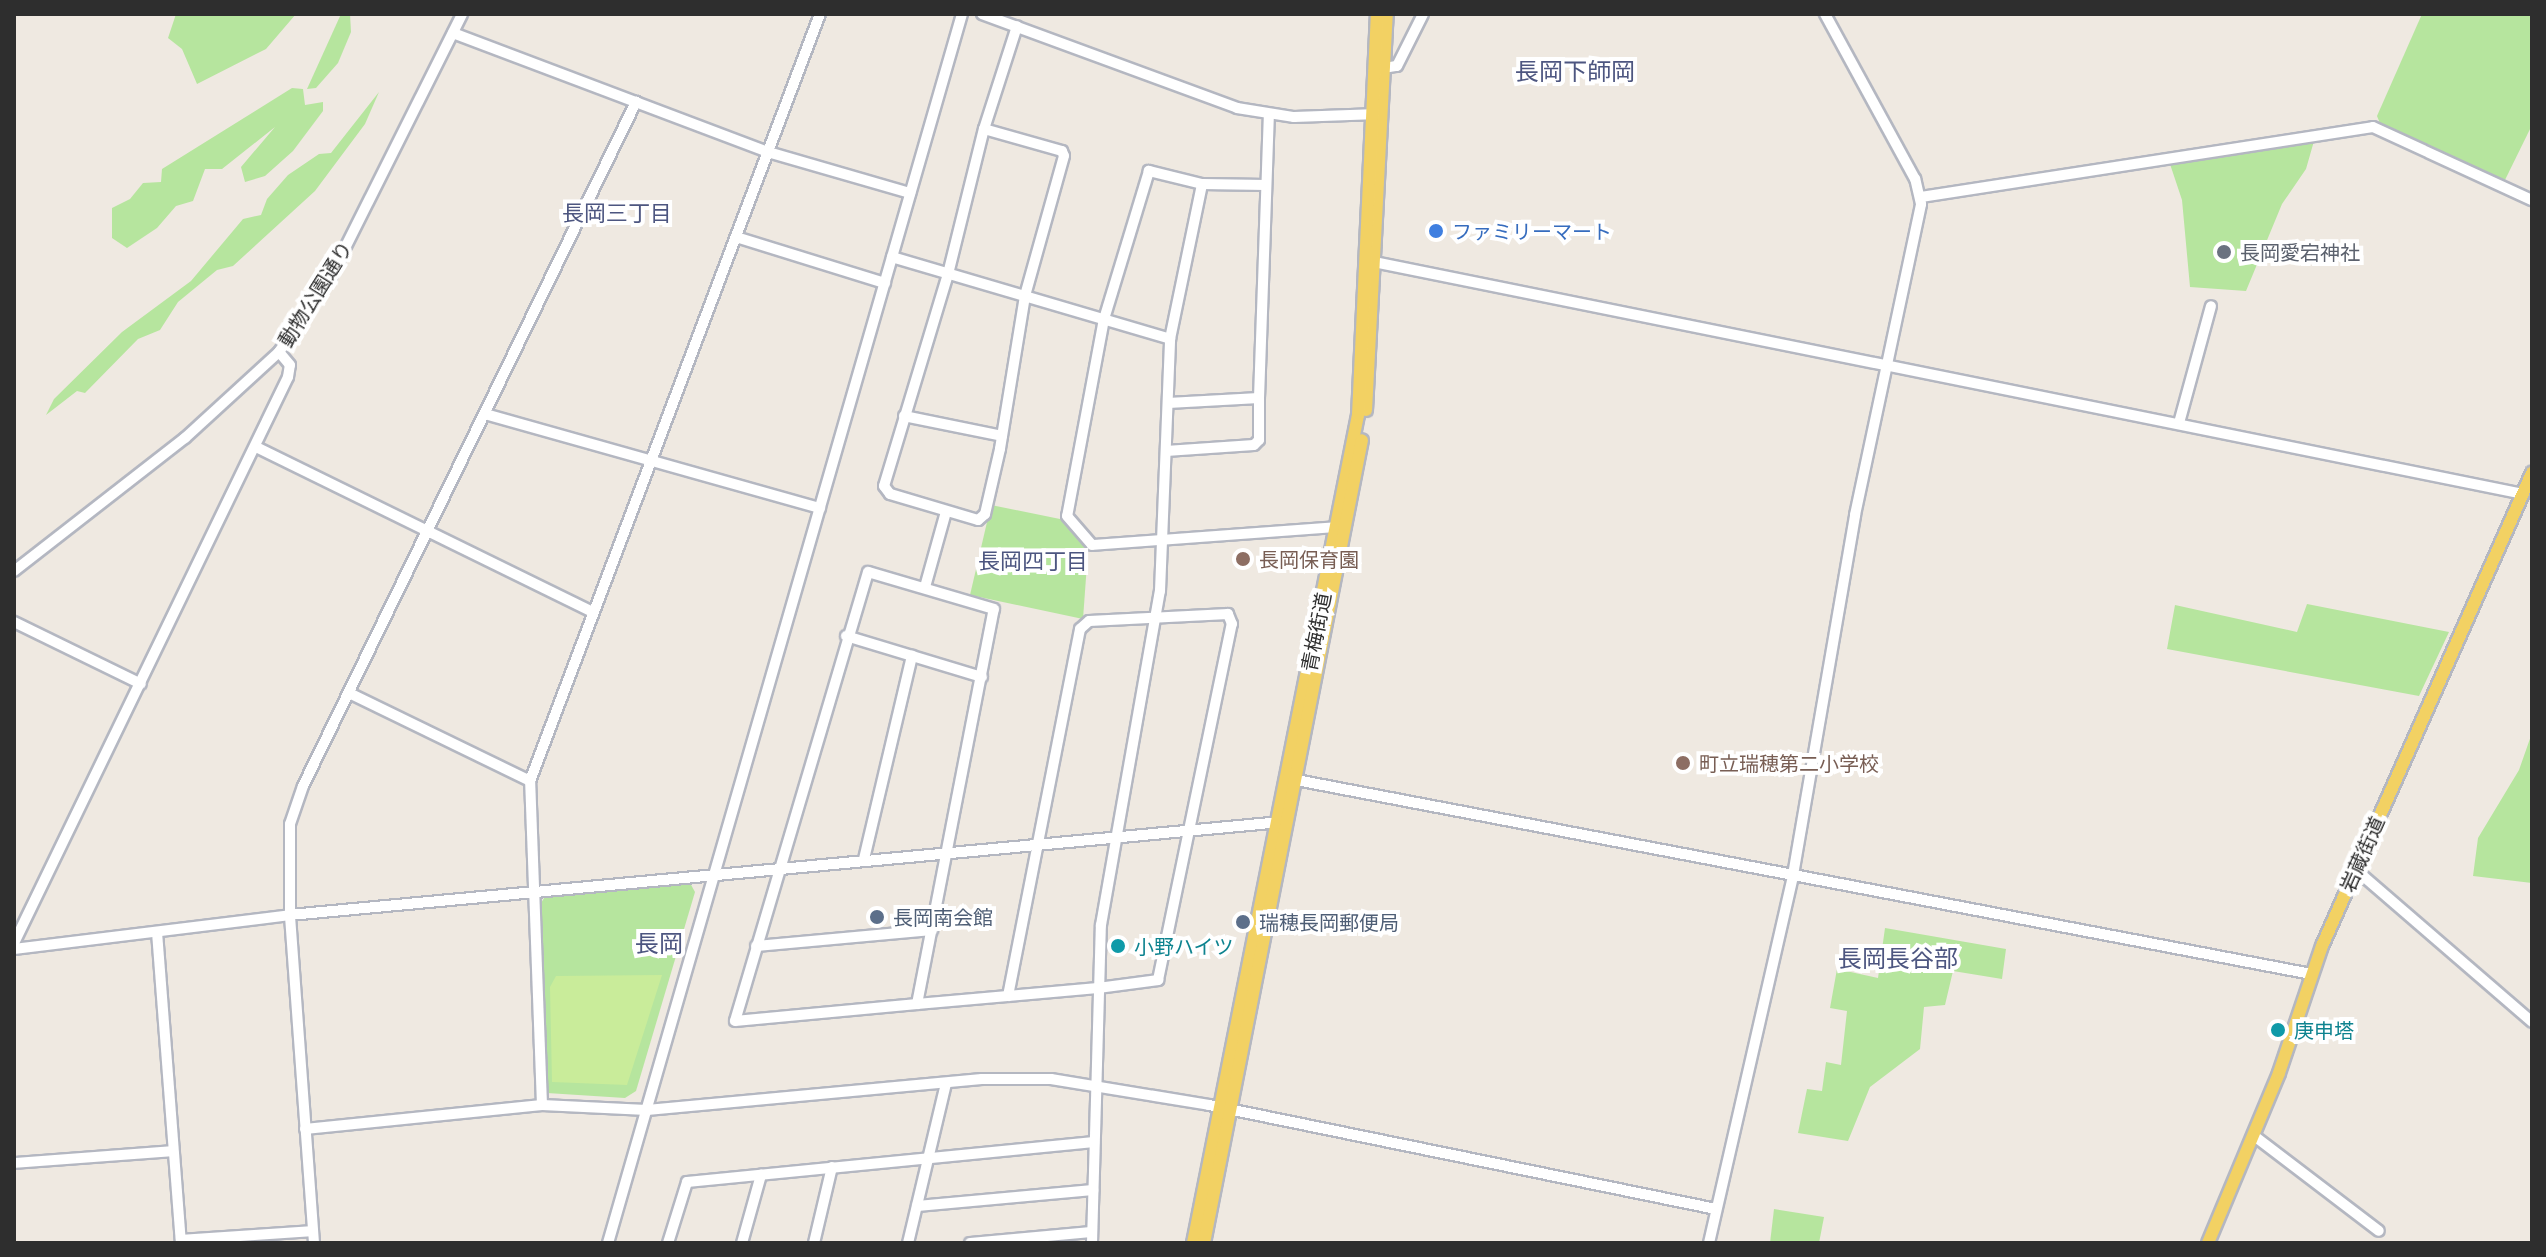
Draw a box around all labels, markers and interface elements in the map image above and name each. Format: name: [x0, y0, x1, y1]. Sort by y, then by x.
district label: 長岡下師岡: [1515, 58, 1635, 86]
district label: 長岡三丁目: [562, 201, 672, 227]
place label: ファミリーマート: [1452, 219, 1612, 243]
marker: ファミリーマート: [1427, 222, 1445, 240]
street label: 動物公園通り: [273, 237, 357, 351]
place label: 長岡愛宕神社: [2240, 240, 2360, 264]
marker: 長岡愛宕神社: [2215, 243, 2233, 261]
place label: 長岡保育園: [1259, 547, 1359, 571]
district label: 長岡四丁目: [978, 549, 1088, 575]
marker: 長岡保育園: [1234, 550, 1252, 568]
street label: 青梅街道: [1297, 590, 1335, 674]
place label: 町立瑞穂第二小学校: [1699, 751, 1879, 775]
marker: 町立瑞穂第二小学校: [1674, 754, 1692, 772]
street label: 岩蔵街道: [2335, 813, 2389, 895]
place label: 長岡南会館: [893, 905, 993, 929]
marker: 長岡南会館: [868, 908, 886, 926]
place label: 瑞穂長岡郵便局: [1259, 910, 1399, 934]
marker: 瑞穂長岡郵便局: [1234, 913, 1252, 931]
district label: 長岡: [635, 930, 683, 958]
place label: 小野ハイツ: [1134, 934, 1234, 958]
marker: 小野ハイツ: [1109, 937, 1127, 955]
district label: 長岡長谷部: [1838, 945, 1958, 973]
place label: 庚申塔: [2294, 1018, 2354, 1042]
marker: 庚申塔: [2269, 1021, 2287, 1039]

